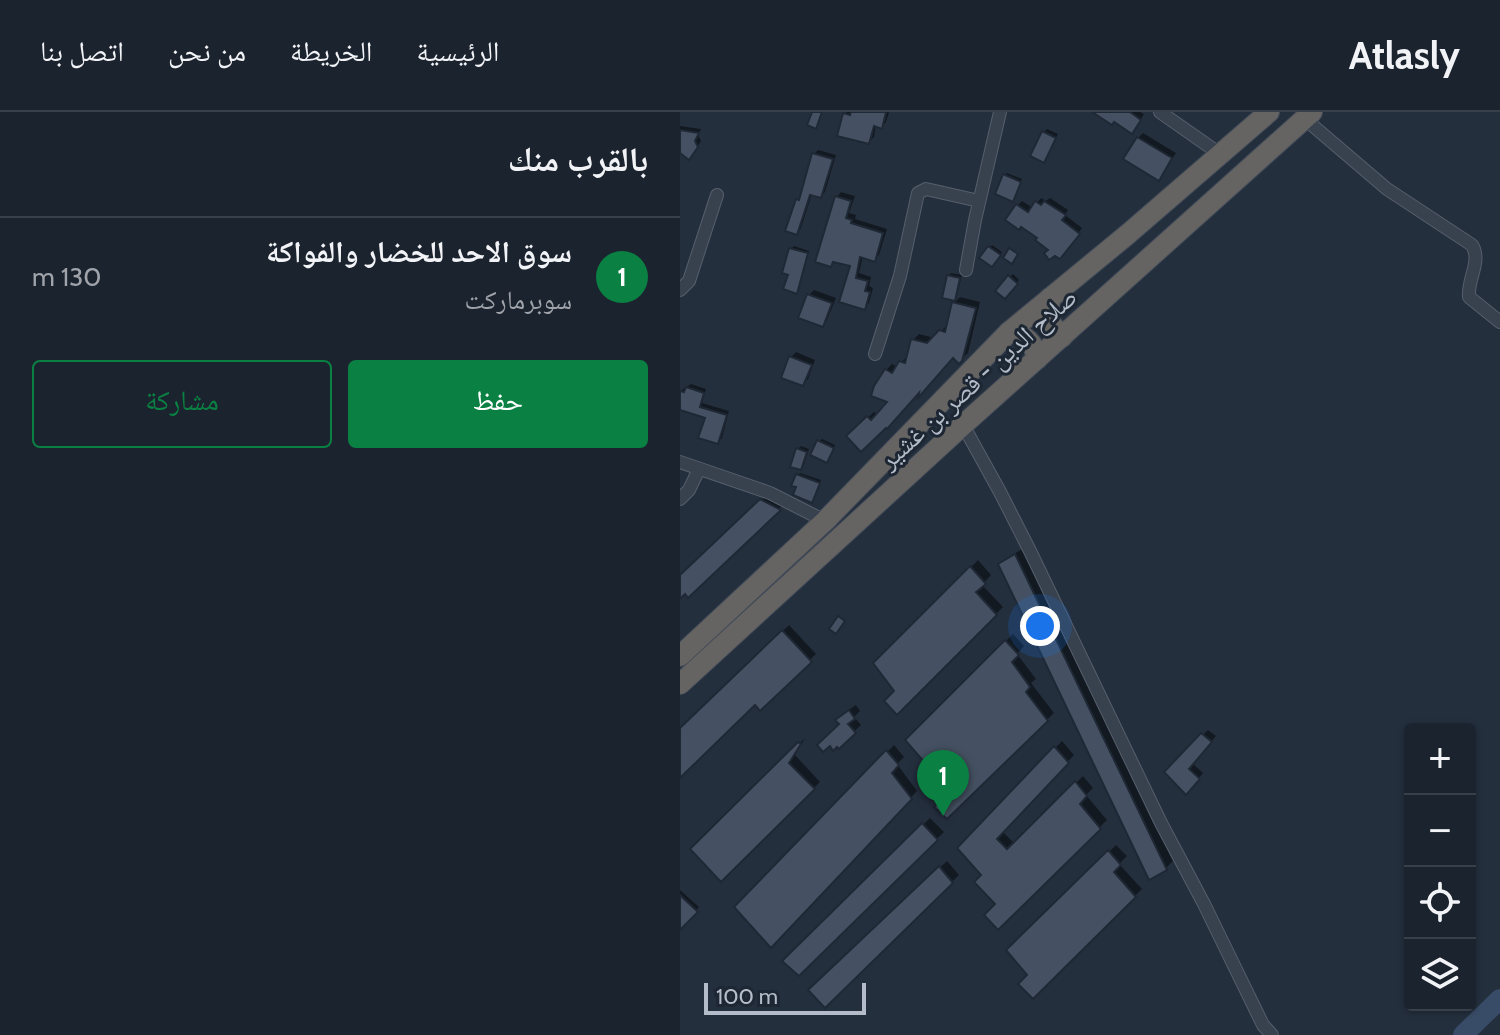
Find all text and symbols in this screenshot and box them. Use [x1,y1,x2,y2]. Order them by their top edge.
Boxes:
text: Atlasly [1349,32,1460,79]
text: اتصل بنا [40,34,124,68]
text: من نحن [168,34,246,68]
text: الخريطة [290,34,373,68]
text: الرئيسية [417,34,500,68]
text: بالقرب منك [508,138,648,180]
text: سوق الاحد للخضار والفواكة [266,233,572,270]
text: 130 m [32,261,101,293]
text: 1 [617,261,627,293]
street label: صلاح الدين - قصر بن غشير [872,281,1084,476]
text: سوبرماركت [465,284,572,316]
button: مشاركة [32,360,332,448]
button: حفظ [348,360,648,448]
your location [1020,606,1060,646]
map controls [1404,723,1476,1011]
button: + [1404,723,1476,795]
pin: 1 [917,750,969,816]
button: − [1404,795,1476,867]
button: locate [1404,867,1476,939]
button: layers [1404,939,1476,1011]
scale bar [704,979,866,1015]
text: 100 m [716,983,778,1010]

